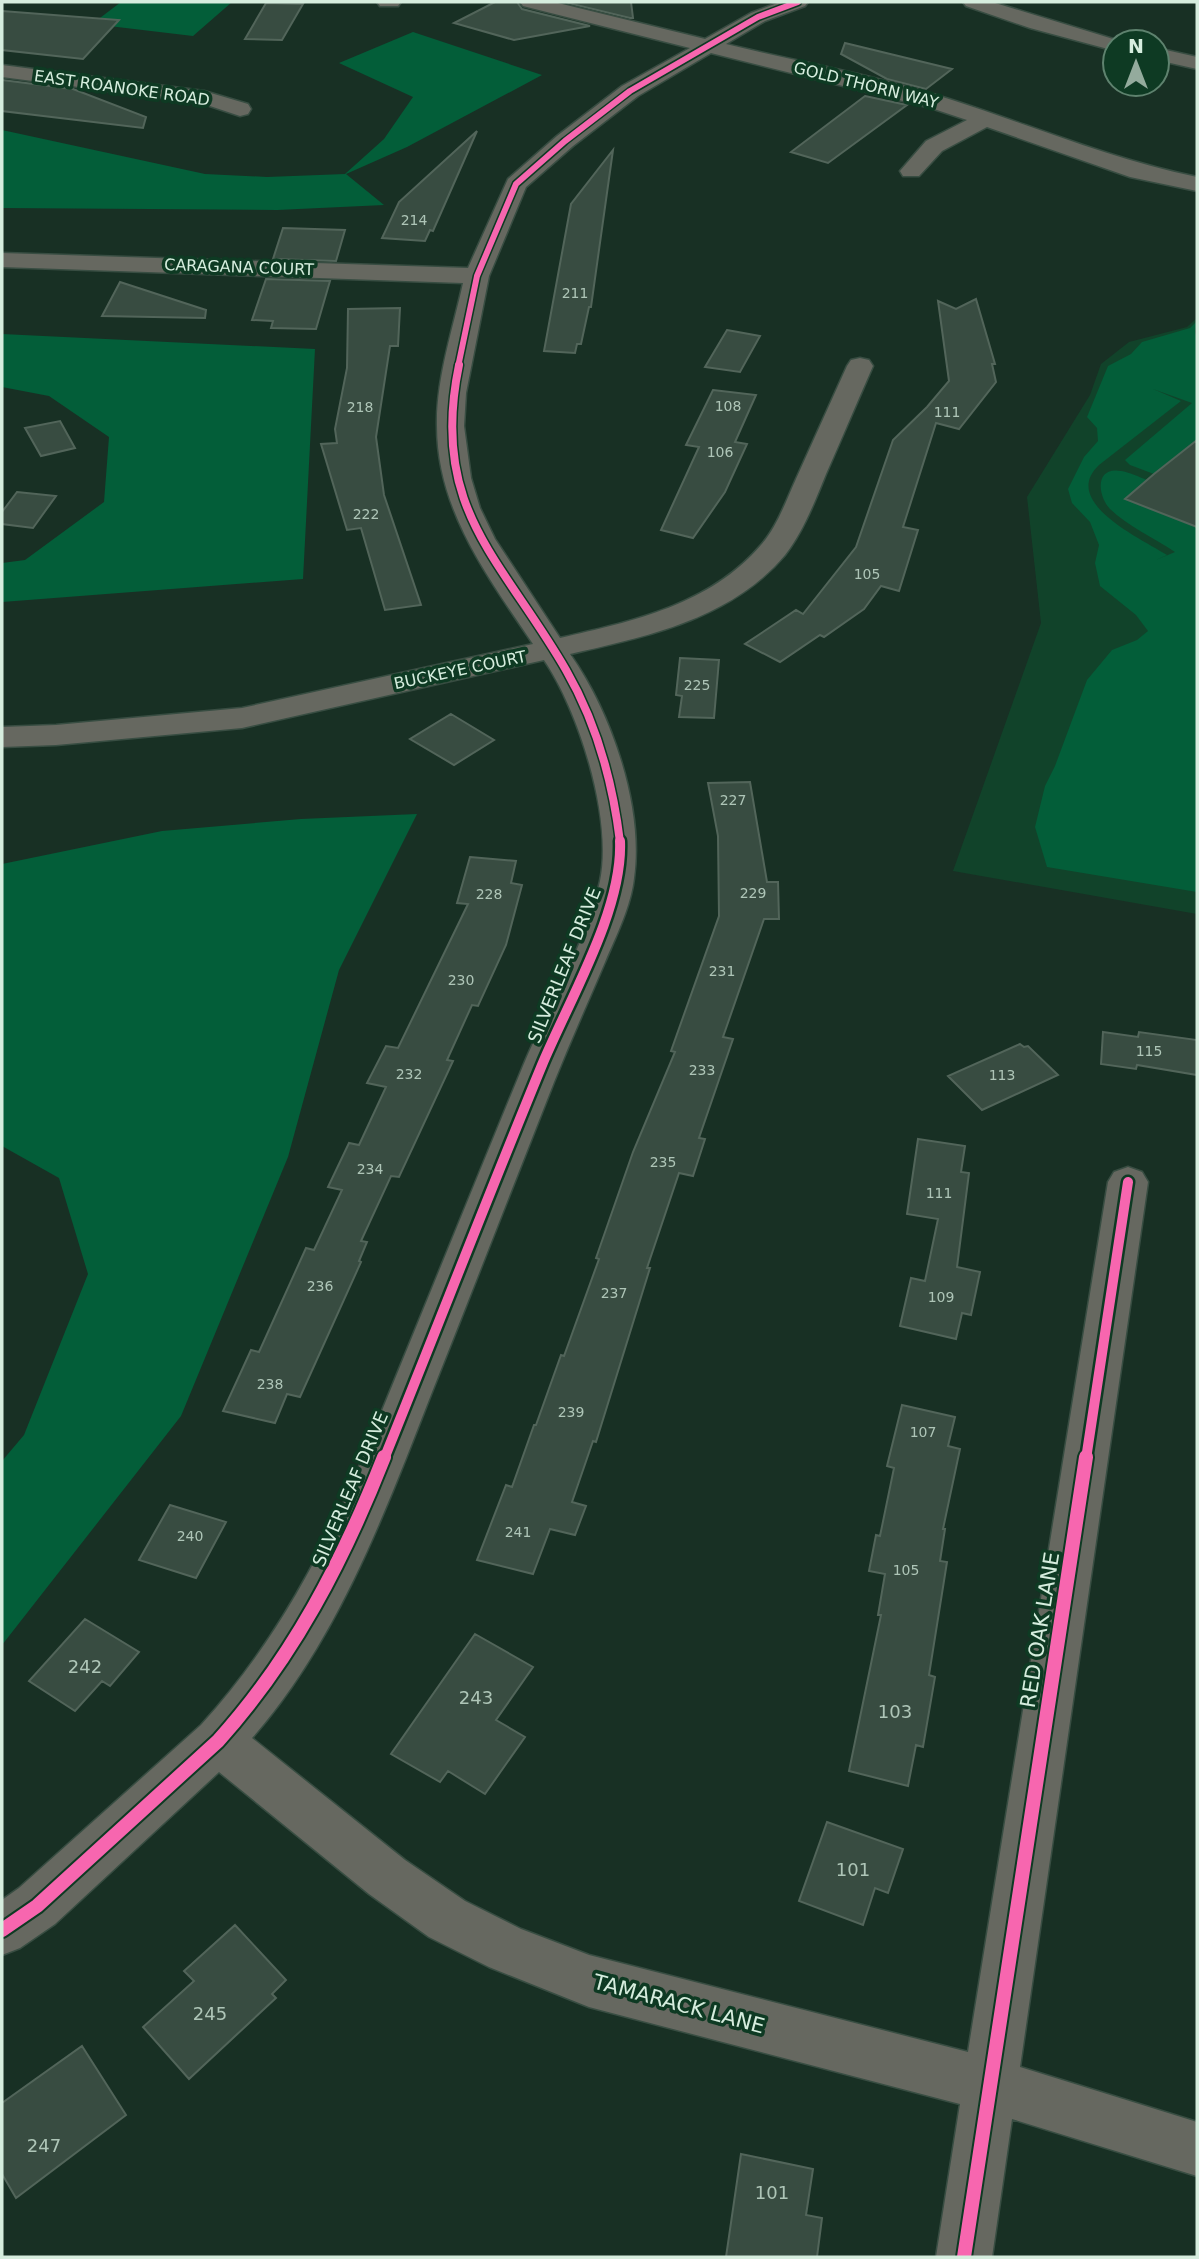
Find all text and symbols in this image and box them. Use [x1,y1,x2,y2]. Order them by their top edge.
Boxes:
north arrow [1101,28,1171,98]
text: N [1128,35,1144,57]
street label: GOLD THORN WAY [792,58,940,112]
street label: EAST ROANOKE ROAD [33,66,211,110]
house number: 214 [401,212,427,228]
street label: CARAGANA COURT [164,255,314,279]
house number: 211 [562,285,588,301]
house number: 108 [715,398,741,414]
house number: 218 [347,399,373,415]
house number: 111 [934,404,960,420]
house number: 106 [707,444,733,460]
house number: 222 [353,506,379,522]
house number: 105 [854,566,880,582]
street label: BUCKEYE COURT [392,647,528,693]
house number: 225 [684,677,710,693]
house number: 227 [720,792,746,808]
street label: SILVERLEAF DRIVE [523,884,605,1046]
house number: 229 [740,885,766,901]
house number: 228 [476,886,502,902]
house number: 231 [709,963,735,979]
house number: 230 [448,972,474,988]
house number: 115 [1136,1043,1162,1059]
house number: 233 [689,1062,715,1078]
house number: 232 [396,1066,422,1082]
house number: 113 [989,1067,1015,1083]
house number: 235 [650,1154,676,1170]
house number: 234 [357,1161,383,1177]
house number: 111 [926,1185,952,1201]
house number: 236 [307,1278,333,1294]
house number: 237 [601,1285,627,1301]
house number: 109 [928,1289,954,1305]
house number: 238 [257,1376,283,1392]
house number: 239 [558,1404,584,1420]
street label: SILVERLEAF DRIVE [308,1408,392,1570]
house number: 107 [910,1424,936,1440]
house number: 241 [505,1524,531,1540]
house number: 240 [177,1528,203,1544]
street label: RED OAK LANE [1016,1550,1064,1710]
house number: 105 [893,1562,919,1578]
house number: 242 [68,1656,102,1677]
house number: 243 [459,1687,493,1708]
house number: 103 [878,1701,912,1722]
house number: 101 [836,1859,870,1880]
street label: TAMARACK LANE [590,1969,767,2038]
house number: 245 [193,2003,227,2024]
house number: 247 [27,2135,61,2156]
house number: 101 [755,2182,789,2203]

